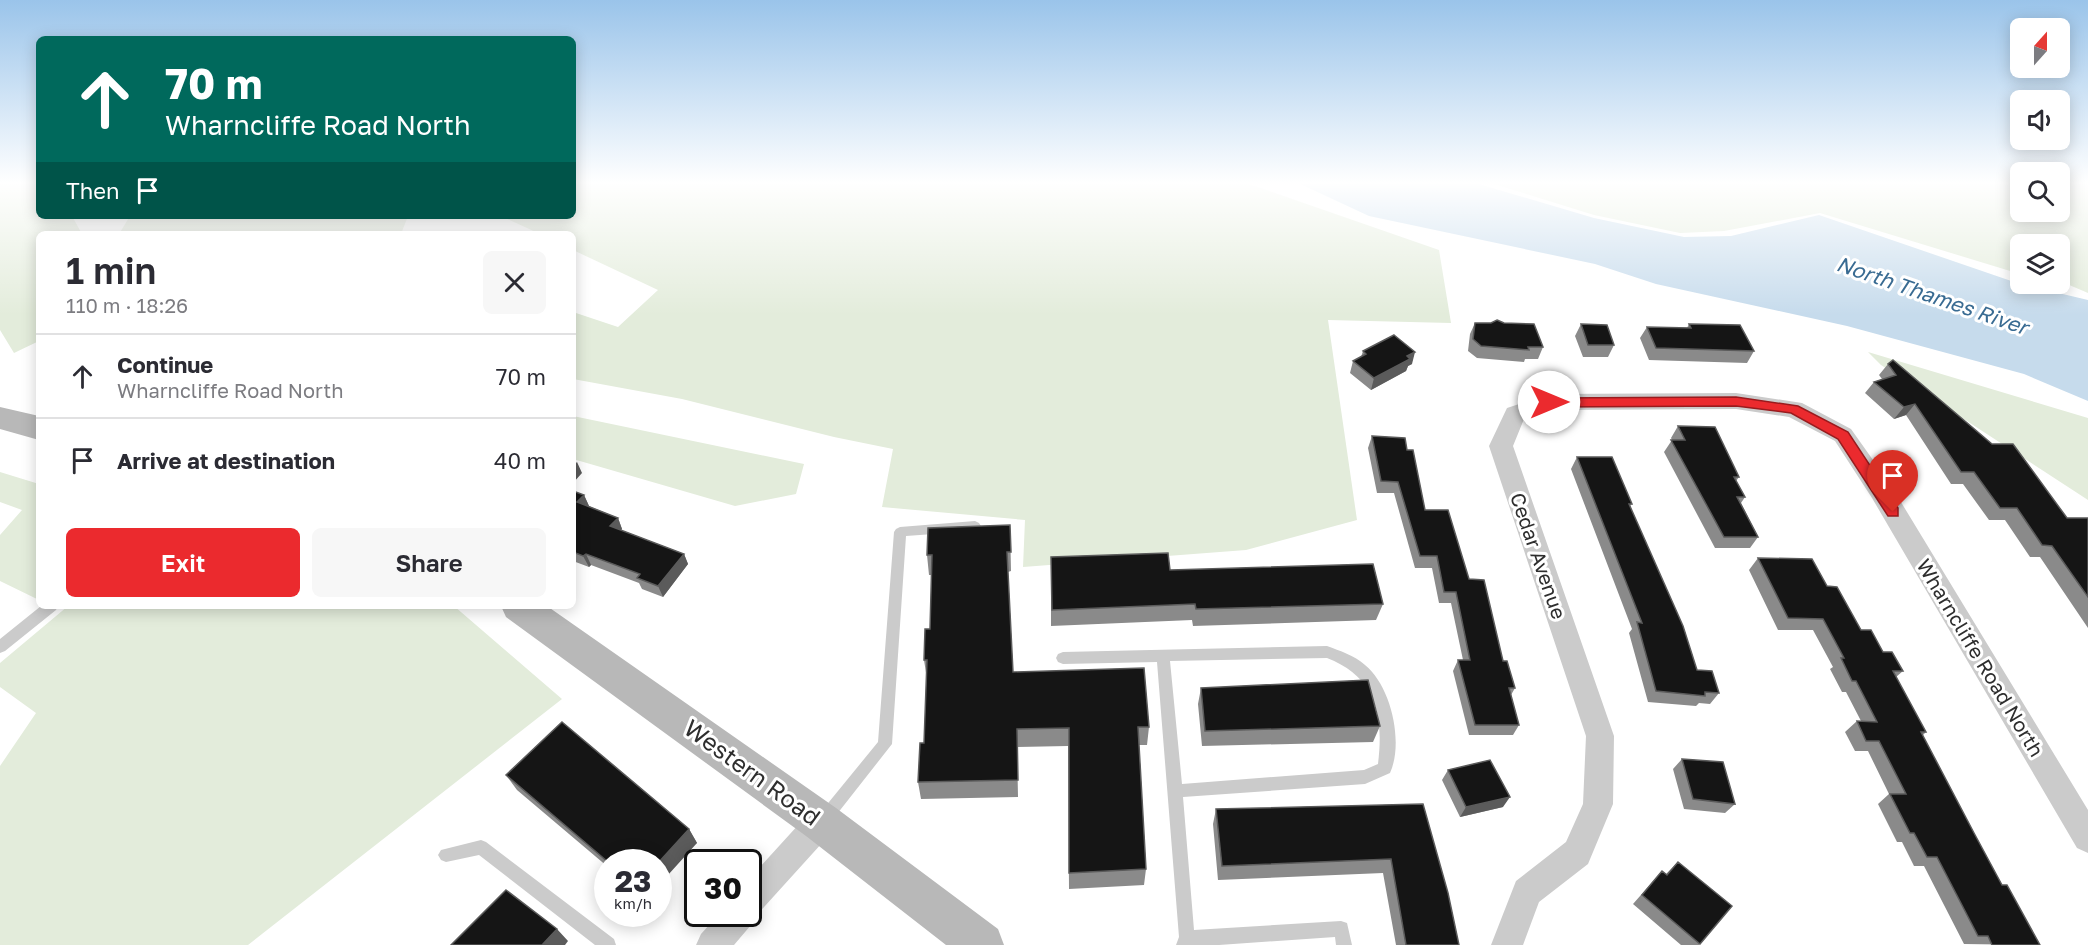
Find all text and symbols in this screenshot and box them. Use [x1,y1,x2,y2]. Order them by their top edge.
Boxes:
north arrow [2010,18,2070,78]
map controls [2010,18,2070,294]
text: 70 m [165,58,262,108]
icon: ahead [66,60,144,138]
button: sound [2010,90,2070,150]
text: Wharncliffe Road North [165,109,471,141]
button: search [2010,162,2070,222]
icon: arrive [131,174,164,207]
text: Then [66,177,119,204]
button: layers [2010,234,2070,294]
text: 1 min [66,249,156,292]
water label: North Thames River [1833,250,2034,341]
button: close [483,251,546,314]
text: 110 m · 18:26 [66,293,188,317]
text: Continue [117,351,213,378]
icon: ahead [66,360,99,393]
text: 70 m [496,363,546,390]
position arrow [1517,370,1581,434]
text: Wharncliffe Road North [117,378,343,402]
icon: arrive [66,444,99,477]
text: Arrive at destination [117,447,335,474]
text: 40 m [494,447,546,474]
pin [1867,450,1918,512]
icon: arrive [1876,459,1909,492]
street label: Cedar Avenue [1506,489,1572,622]
button: Exit [66,528,300,597]
button: Share [312,528,546,597]
street label: Wharncliffe Road North [1912,554,2049,761]
street label: Western Road [679,713,827,831]
speed limit sign: 30 [684,849,762,927]
text: 23 [615,863,651,899]
text: km/h [614,894,652,912]

